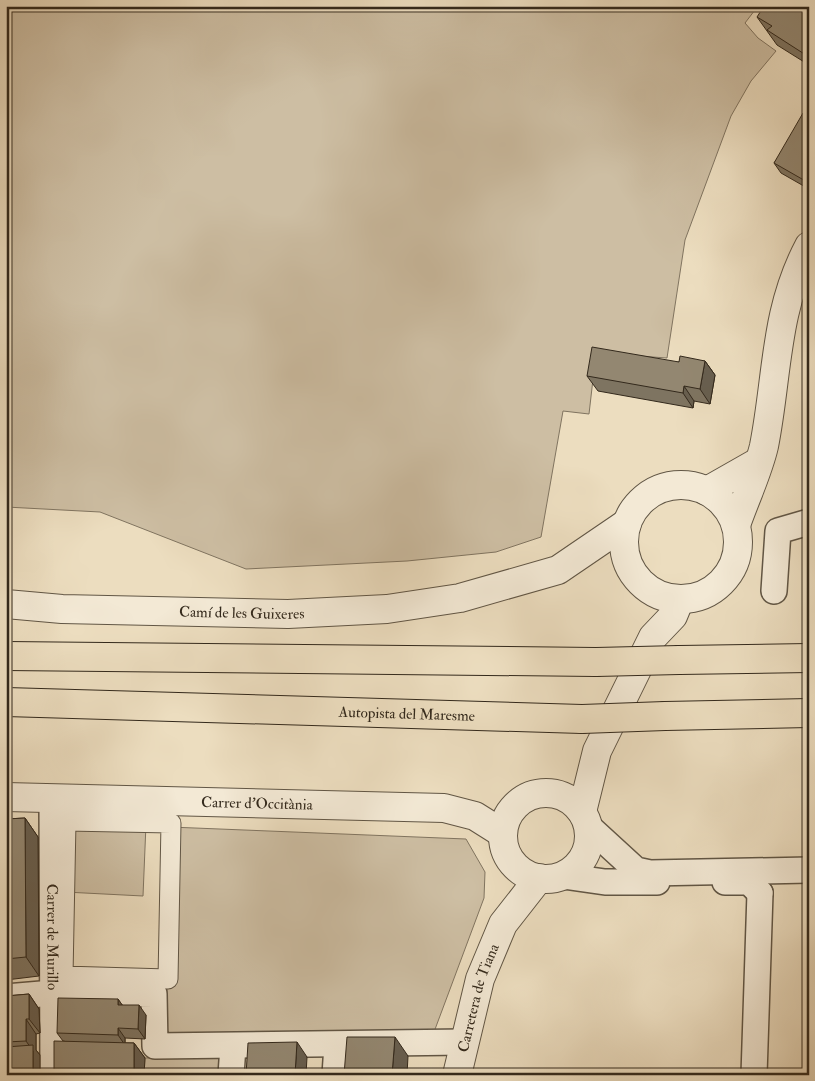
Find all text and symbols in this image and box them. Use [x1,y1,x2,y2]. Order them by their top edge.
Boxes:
street label: Camí de les Guixeres [179,603,305,624]
street label: Autopista del Maresme [337,703,475,726]
street label: Carrer d'Occitània [201,793,314,815]
street label: Carrer de Murillo [42,884,62,990]
street label: Carretera de Tiana [454,940,504,1054]

